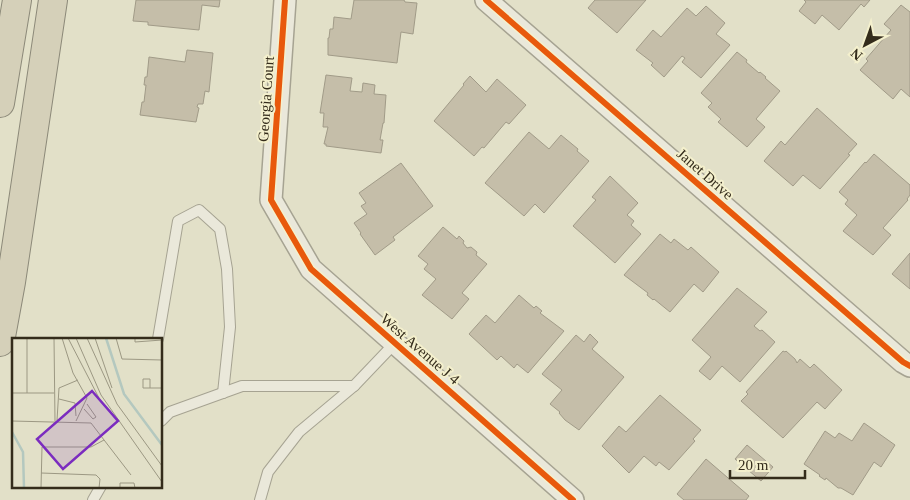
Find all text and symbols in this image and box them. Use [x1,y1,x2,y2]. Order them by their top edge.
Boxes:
north arrow [840,20,890,70]
text: N [848,45,866,63]
street label: Georgia Court [255,55,277,142]
street label: Janet Drive [674,145,736,203]
street label: West Avenue J 4 [377,311,463,388]
inset map [12,338,162,488]
scale bar [730,448,805,480]
text: 20 m [738,457,769,473]

